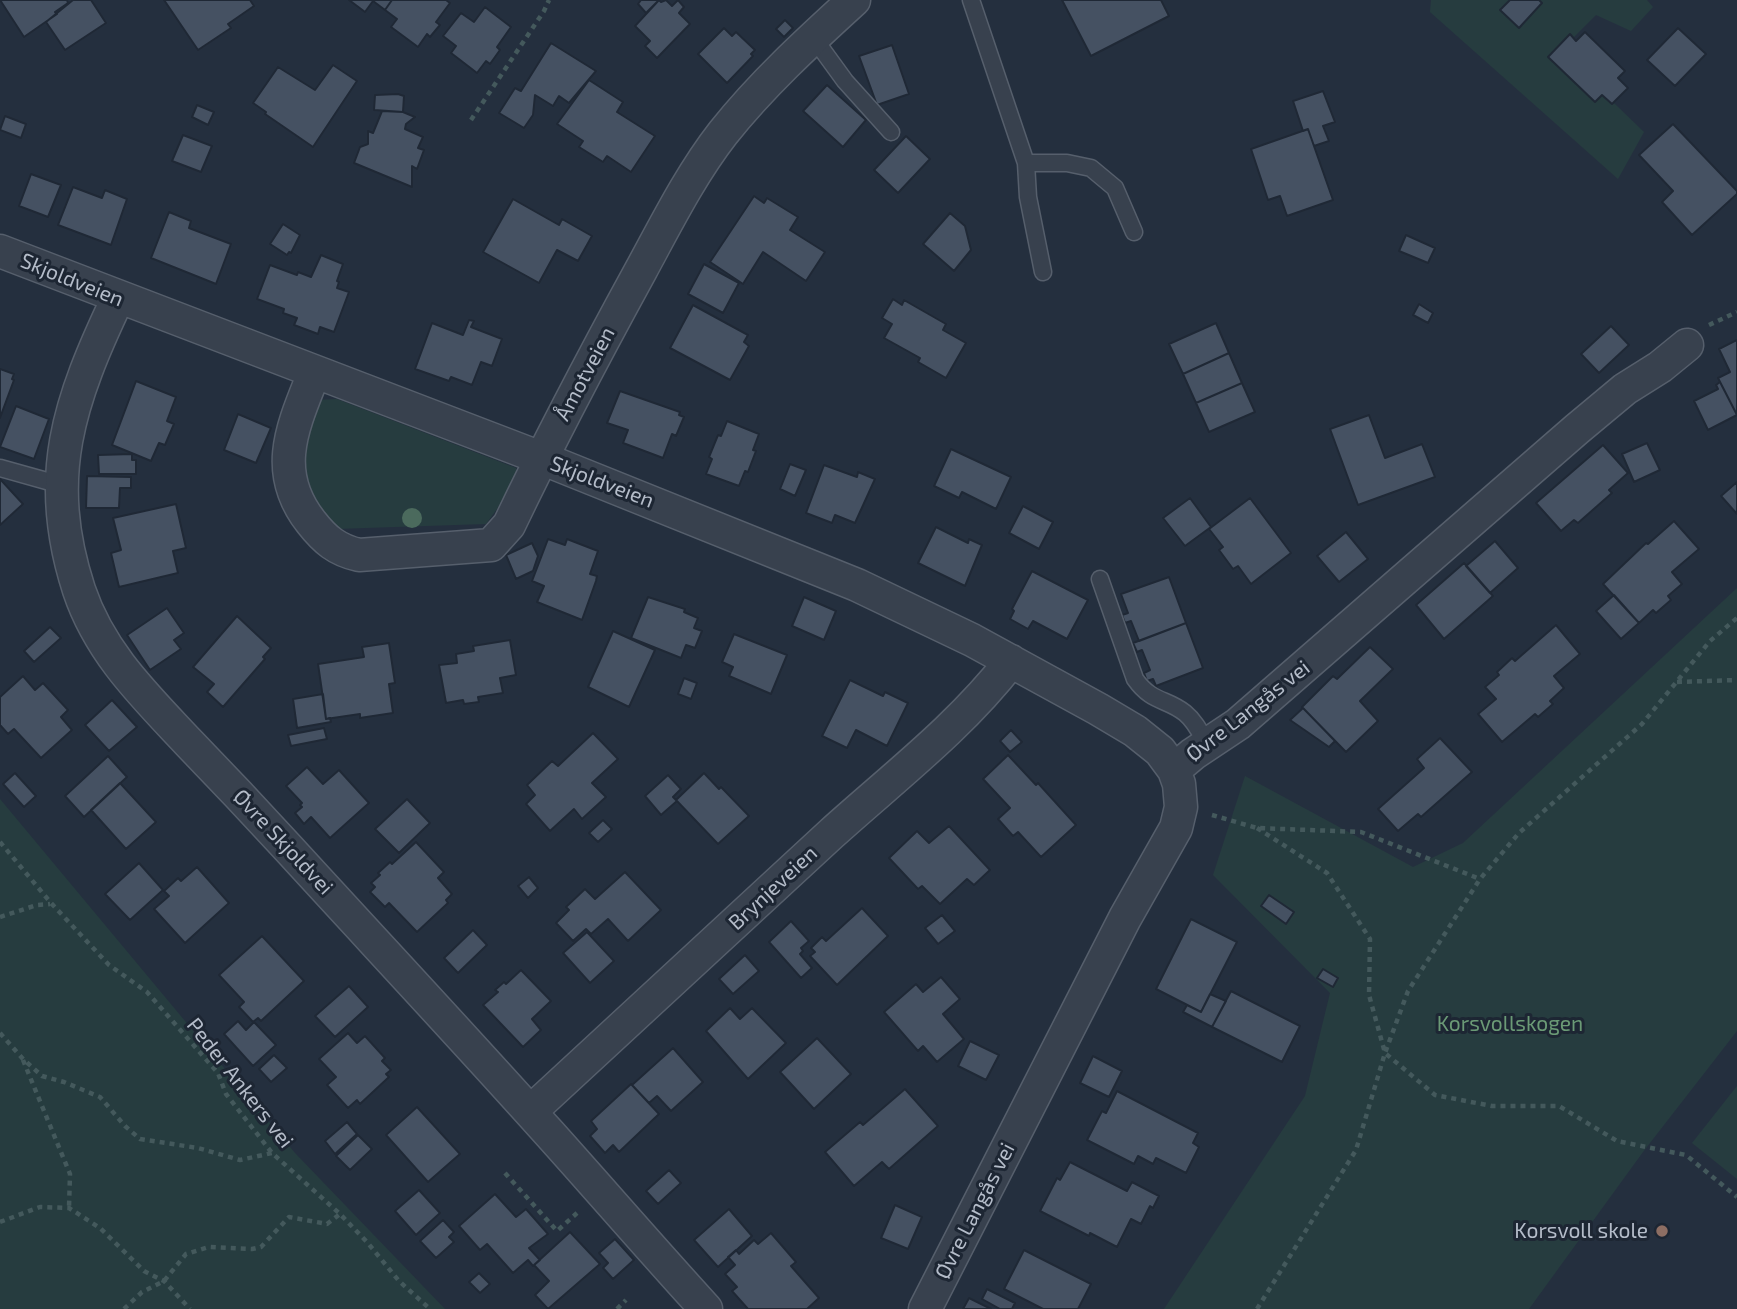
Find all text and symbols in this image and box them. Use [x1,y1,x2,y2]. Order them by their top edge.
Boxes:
street label: Skjoldveien [17,248,127,312]
street label: Åmotveien [550,323,620,425]
street label: Skjoldveien [547,451,657,513]
street label: Øvre Langås vei [1181,655,1315,767]
street label: Øvre Skjoldvei [228,784,338,900]
street label: Brynjeveien [723,841,823,935]
park label: Korsvollskogen [1437,1011,1583,1037]
street label: Peder Ankers vei [181,1013,299,1153]
street label: Øvre Langås vei [930,1139,1020,1283]
place label: Korsvoll skole [1514,1218,1648,1244]
marker: Korsvoll skole [1654,1223,1670,1239]

